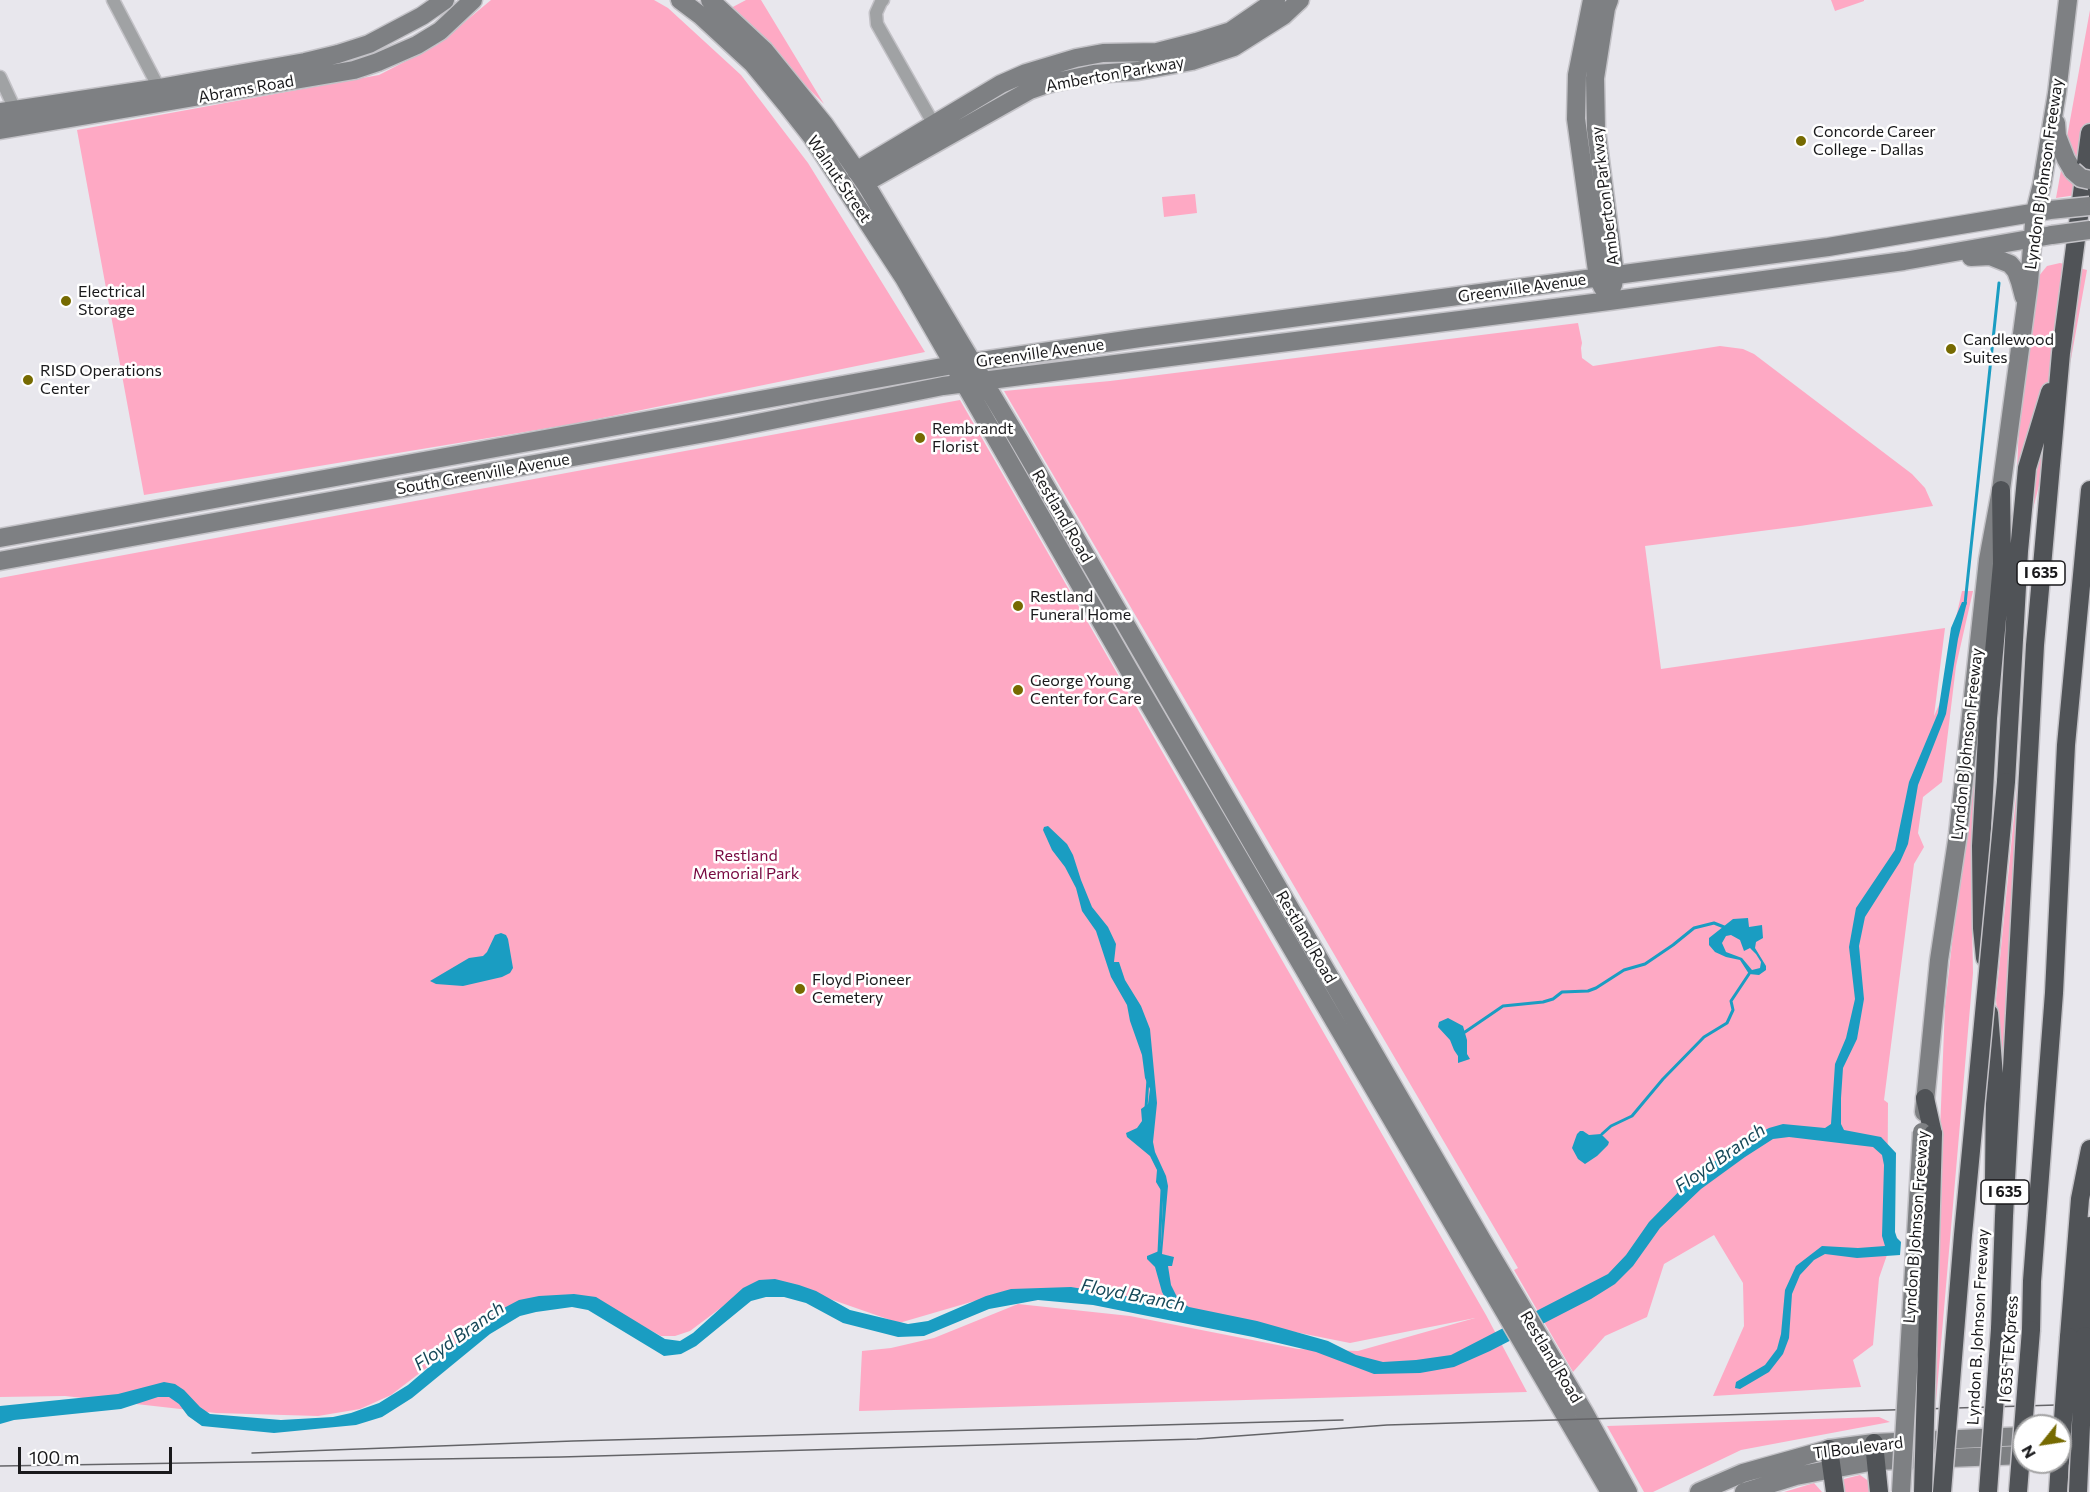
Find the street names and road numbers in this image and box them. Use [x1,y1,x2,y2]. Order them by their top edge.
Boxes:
street label: Amberton Parkway [1044,52,1186,96]
street label: Abrams Road [197,71,295,107]
street label: Lyndon B Johnson Freeway [2021,77,2067,271]
street label: Amberton Parkway [1587,125,1623,267]
street label: Walnut Street [803,132,875,226]
street label: Greenville Avenue [1457,270,1587,306]
street label: Greenville Avenue [975,335,1105,371]
street label: South Greenville Avenue [395,449,571,499]
street label: Restland Road [1028,466,1096,566]
road number: I 635 [2017,561,2065,585]
street label: Lyndon B Johnson Freeway [1947,647,1987,841]
street label: Restland Road [1272,887,1340,987]
street label: Lyndon B Johnson Freeway [1900,1130,1932,1324]
road number: I 635 [1981,1180,2029,1204]
street label: Lyndon B. Johnson Freeway [1963,1228,1993,1426]
street label: I 635 TEXpress [1996,1295,2022,1403]
street label: Restland Road [1516,1308,1586,1406]
street label: TI Boulevard [1812,1433,1904,1463]

